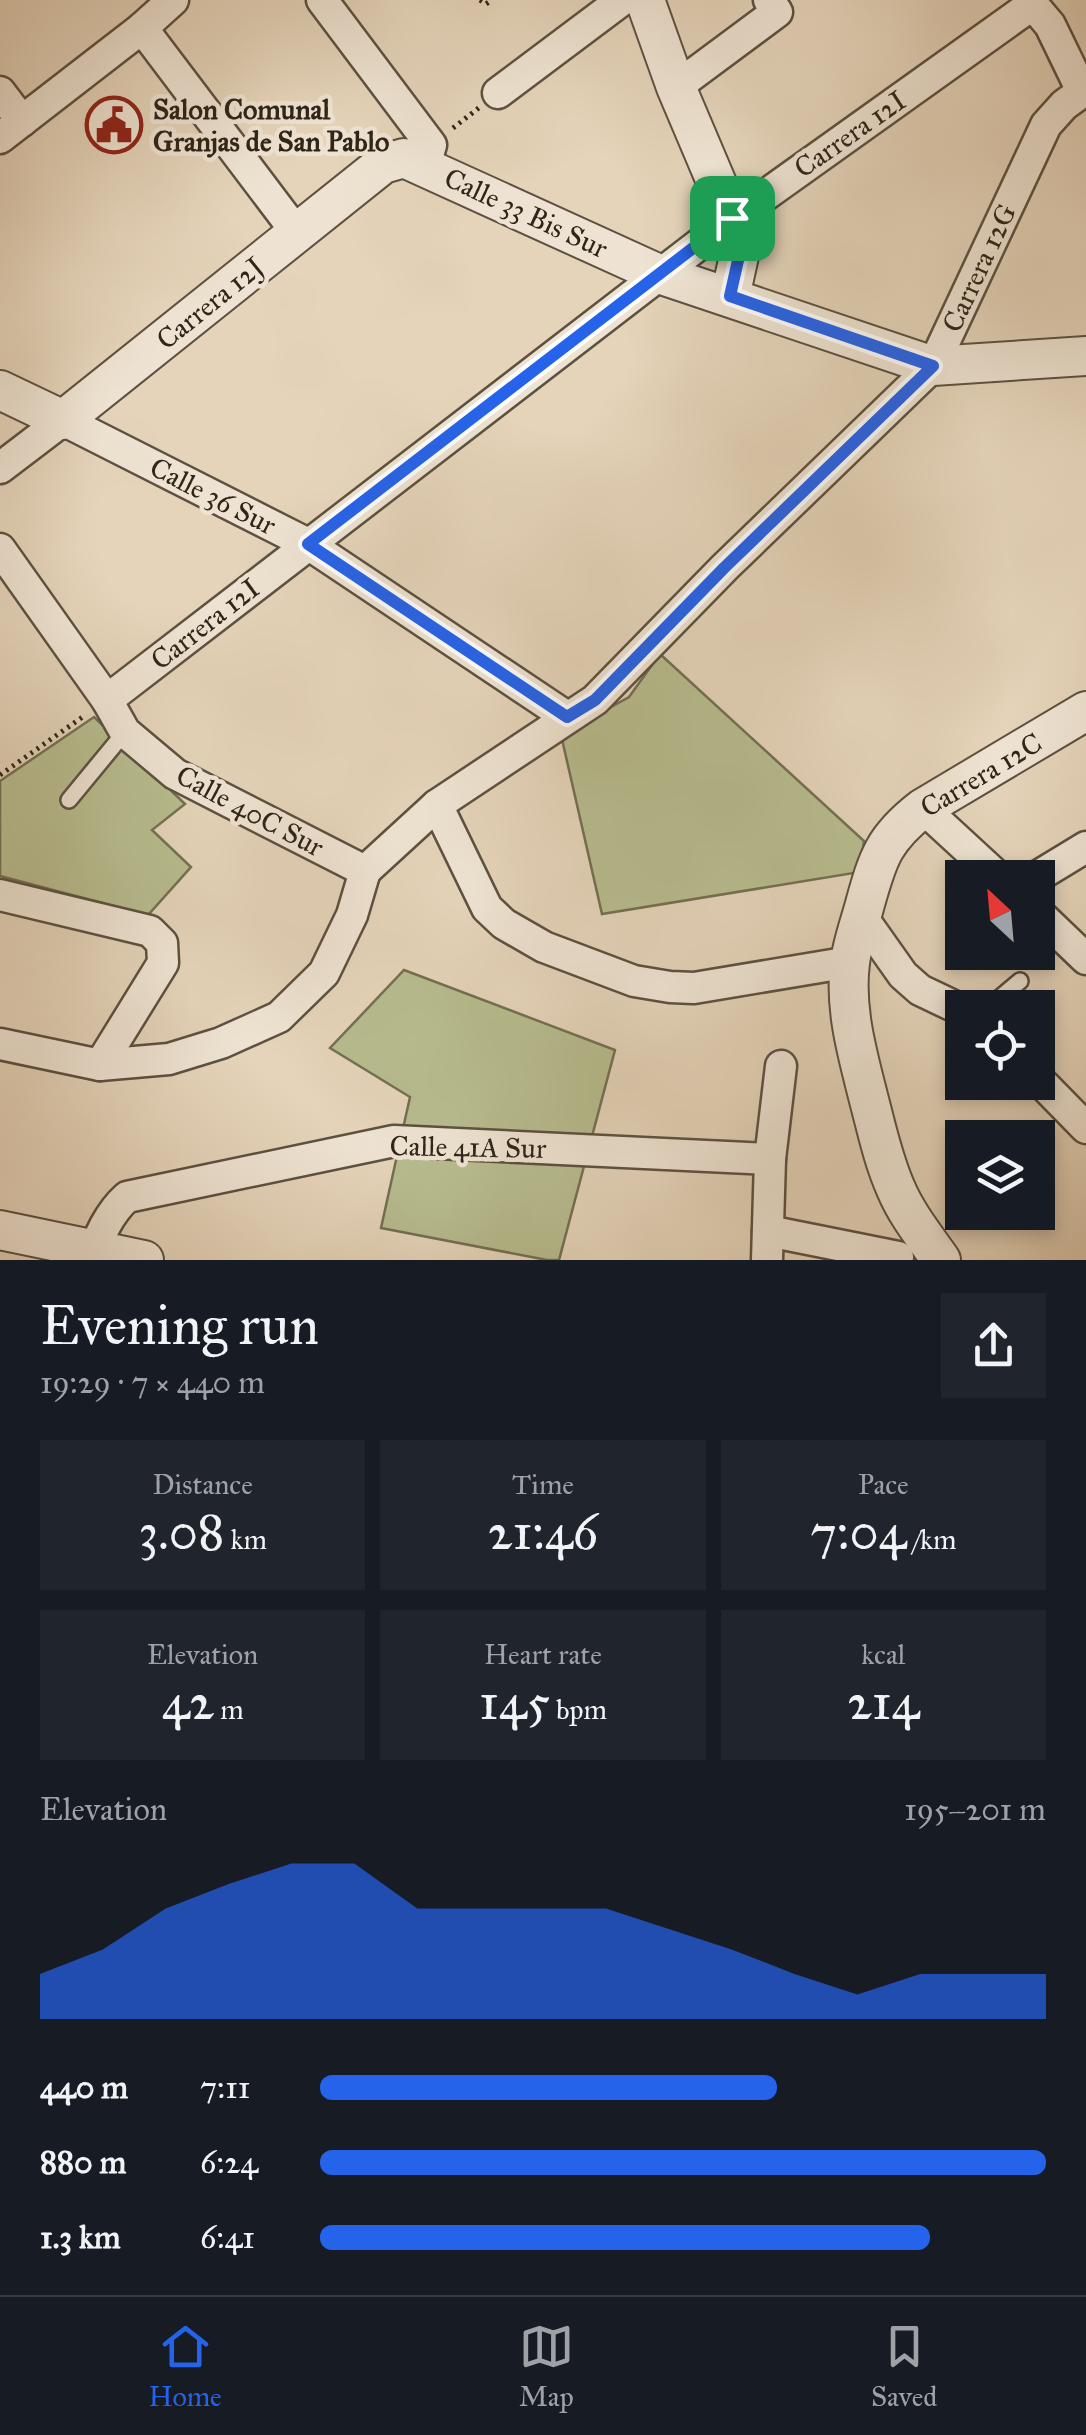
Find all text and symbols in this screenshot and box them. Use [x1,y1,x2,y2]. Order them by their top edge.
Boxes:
street label: Carrera 12I [787,83,913,185]
place label: Salon Comunal Granjas de San Pablo [153,92,389,159]
public building icon: Salon Comunal Granjas de San Pablo [84,95,144,155]
street label: Calle 33 Bis Sur [439,160,614,266]
pin [690,176,775,261]
icon: arrive [705,191,760,246]
street label: Carrera 12G [934,198,1024,338]
street label: Carrera 12J [149,249,271,357]
street label: Calle 36 Sur [144,449,282,543]
street label: Carrera 12I [144,571,266,677]
street label: Carrera 12C [914,725,1048,825]
street label: Calle 40C Sur [170,757,330,865]
north arrow [945,860,1055,970]
map controls [945,860,1055,1230]
button: locate [945,990,1055,1100]
button: layers [945,1120,1055,1230]
street label: Calle 41A Sur [389,1128,547,1166]
text: Evening run [40,1292,319,1359]
button: share [941,1293,1046,1398]
text: 19:29 · 7 × 440 m [40,1363,265,1402]
text: Distance [152,1467,253,1502]
text: Time [512,1467,574,1502]
text: Pace [858,1467,909,1502]
text: 3.08 [138,1502,224,1563]
text: 21:46 [488,1502,598,1563]
text: 7:04 [810,1502,906,1563]
text: km [224,1522,267,1557]
text: /km [906,1522,957,1557]
text: Elevation [147,1637,258,1672]
text: Heart rate [484,1637,602,1672]
text: kcal [861,1637,905,1672]
text: 42 [162,1672,214,1733]
text: 145 [479,1672,550,1733]
text: 214 [847,1672,919,1733]
text: m [214,1692,244,1727]
text: bpm [550,1692,607,1727]
text: Elevation [40,1790,167,1829]
text: 195–201 m [904,1790,1046,1829]
text: 440 m [40,2068,128,2107]
text: 7:11 [200,2068,250,2107]
text: 880 m [40,2143,126,2182]
text: 6:24 [200,2143,258,2182]
text: 1.3 km [40,2218,121,2257]
text: 6:41 [200,2218,255,2257]
tab: Home [149,2319,222,2414]
tab: Map [519,2319,574,2414]
tab: Saved [871,2319,937,2414]

